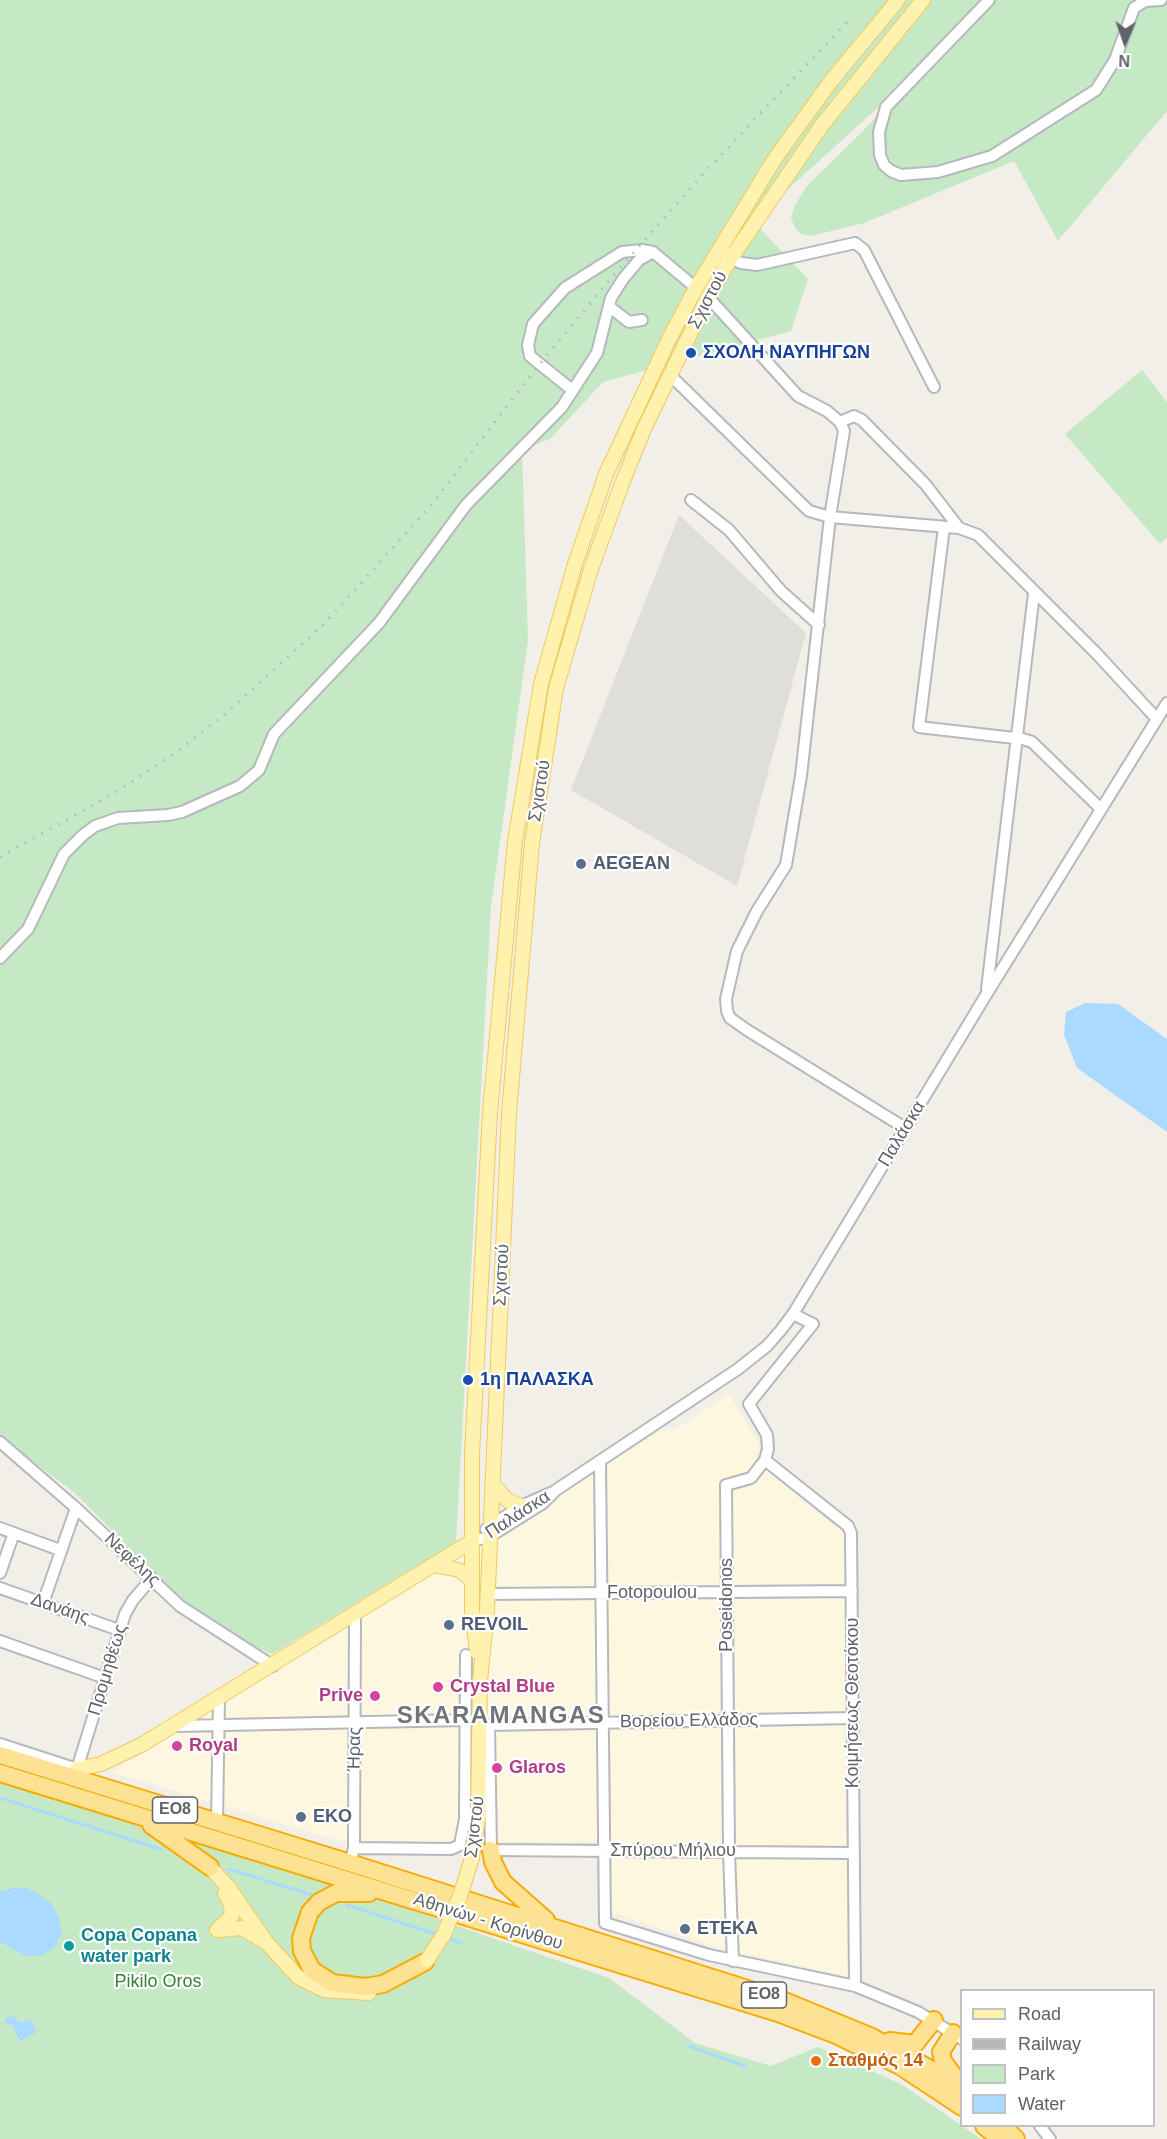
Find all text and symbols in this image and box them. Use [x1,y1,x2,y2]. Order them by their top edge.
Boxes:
north arrow [1095,12,1155,72]
text: N [1118,52,1130,69]
street label: Σχιστού [684,267,732,333]
place label: ΣΧΟΛΗ ΝΑΥΠΗΓΩΝ [703,342,870,364]
marker: ΣΧΟΛΗ ΝΑΥΠΗΓΩΝ [684,346,698,360]
street label: Σχιστού [524,758,556,824]
place label: AEGEAN [593,853,670,875]
marker: AEGEAN [574,857,588,871]
street label: Παλάσκα [874,1097,930,1171]
street label: Σχιστού [490,1243,514,1307]
place label: 1η ΠΑΛΑΣΚΑ [480,1369,594,1391]
marker: 1η ΠΑΛΑΣΚΑ [461,1373,475,1387]
street label: Παλάσκα [482,1486,554,1544]
street label: Νεφέλης [100,1529,164,1591]
street label: Poseidonos [716,1558,738,1652]
street label: Fotopoulou [607,1582,697,1604]
street label: Δανάης [28,1589,92,1629]
place label: REVOIL [461,1614,528,1636]
marker: REVOIL [442,1618,456,1632]
street label: Κοιμήσεως Θεοτόκου [842,1618,864,1788]
street label: Προμηθέως [84,1622,132,1718]
place label: Crystal Blue [450,1676,555,1698]
marker: Crystal Blue [431,1680,445,1694]
place label: Prive [319,1685,363,1707]
marker: Prive [368,1689,382,1703]
district label: SKARAMANGAS [397,1702,605,1730]
street label: Βορείου Ελλάδος [620,1709,758,1733]
street label: Ήρας [344,1727,366,1771]
place label: Royal [189,1735,238,1757]
marker: Royal [170,1739,184,1753]
place label: Glaros [509,1757,566,1779]
marker: Glaros [490,1761,504,1775]
street label: Σχιστού [460,1795,490,1859]
road number: ΕΟ8 [152,1797,198,1823]
place label: EKO [313,1806,352,1828]
marker: EKO [294,1810,308,1824]
street label: Σπύρου Μήλιου [610,1840,736,1862]
street label: Αθηνών - Κορίνθου [411,1889,565,1955]
place label: ETEKA [697,1918,758,1940]
marker: ETEKA [678,1922,692,1936]
place label: Copa Copana water park [81,1925,197,1968]
marker: Copa Copana water park [62,1939,76,1953]
park label: Pikilo Oros [114,1971,202,1993]
road number: ΕΟ8 [742,1982,786,2008]
legend [960,1989,1155,2127]
text: Road [1018,2004,1061,2024]
text: Railway [1018,2034,1081,2054]
place label: Σταθμός 14 [828,2050,923,2072]
marker: Σταθμός 14 [809,2054,823,2068]
text: Park [1018,2064,1055,2084]
text: Water [1018,2094,1065,2114]

